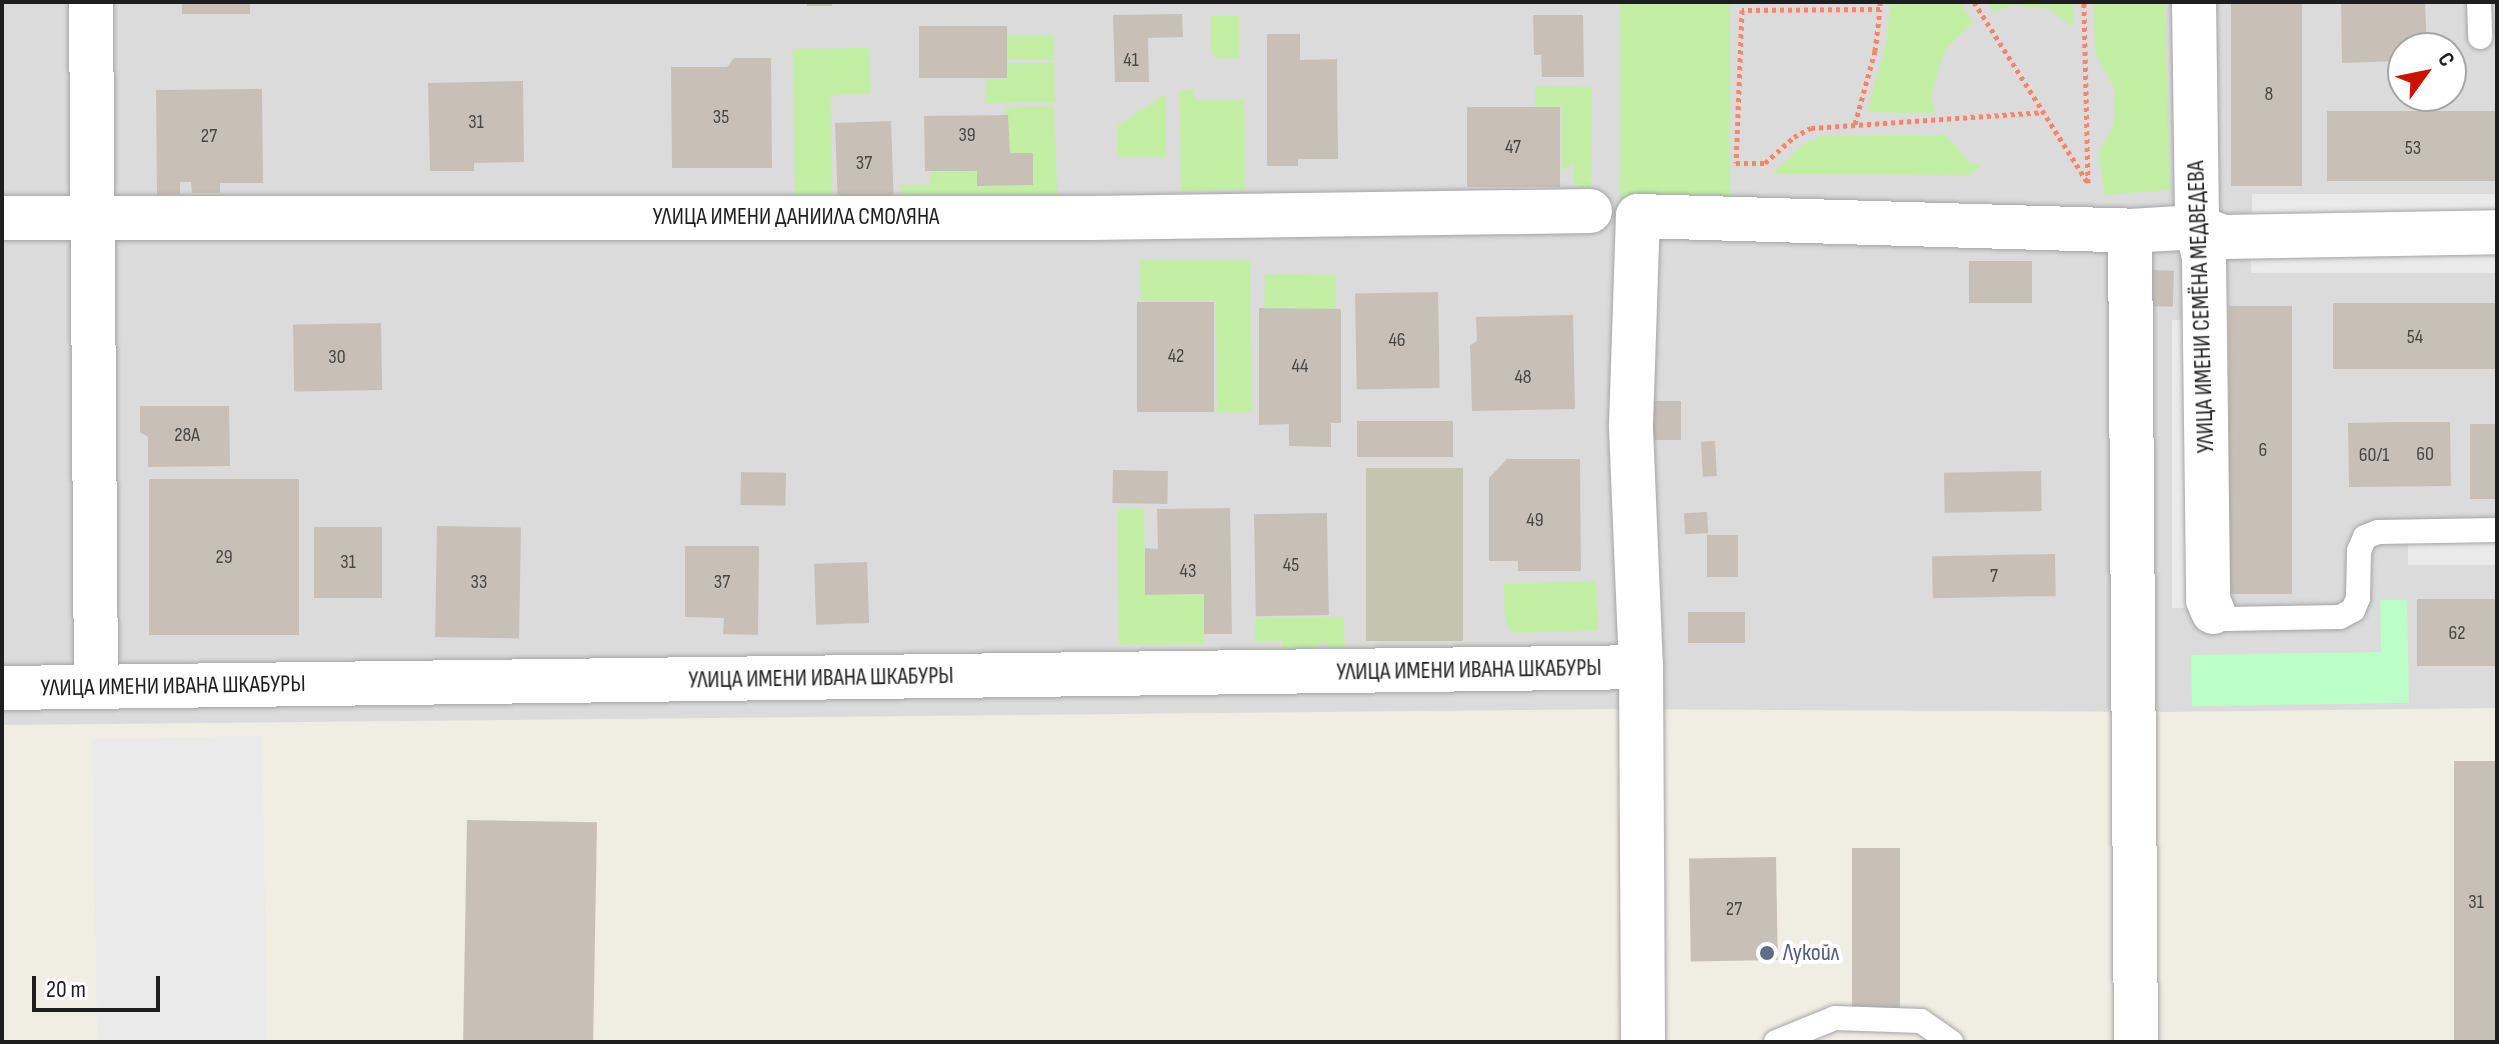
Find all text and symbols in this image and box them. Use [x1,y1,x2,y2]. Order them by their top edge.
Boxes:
north arrow [2387,32,2467,112]
house number: 41 [1123,48,1139,72]
text: С [2431,48,2460,72]
house number: 8 [2265,82,2273,106]
house number: 35 [713,105,729,129]
house number: 31 [468,110,484,134]
house number: 39 [958,123,976,147]
house number: 27 [201,124,217,148]
house number: 47 [1505,135,1521,159]
house number: 53 [2405,136,2421,160]
house number: 37 [856,151,872,175]
street label: УЛИЦА ИМЕНИ СЕМЁНА МЕДВЕДЕВА [2182,160,2220,454]
street label: УЛИЦА ИМЕНИ ДАНИИЛА СМОЛЯНА [653,203,939,231]
house number: 54 [2407,325,2423,349]
house number: 46 [1388,328,1406,352]
house number: 42 [1168,344,1184,368]
house number: 30 [328,345,346,369]
house number: 44 [1292,354,1308,378]
house number: 48 [1514,365,1532,389]
house number: 28А [174,423,200,447]
house number: 6 [2259,438,2267,462]
house number: 60 [2416,442,2434,466]
house number: 60/1 [2359,443,2389,467]
house number: 49 [1526,508,1544,532]
house number: 29 [215,545,233,569]
house number: 31 [340,550,356,574]
house number: 45 [1283,553,1299,577]
house number: 43 [1180,559,1196,583]
house number: 7 [1990,564,1998,588]
house number: 33 [471,570,487,594]
house number: 37 [714,570,730,594]
house number: 62 [2448,621,2466,645]
street label: УЛИЦА ИМЕНИ ИВАНА ШКАБУРЫ [1336,653,1602,687]
street label: УЛИЦА ИМЕНИ ИВАНА ШКАБУРЫ [688,661,954,695]
street label: УЛИЦА ИМЕНИ ИВАНА ШКАБУРЫ [40,669,306,703]
house number: 31 [2468,890,2484,914]
house number: 27 [1726,897,1742,921]
place label: Лукойл [1783,939,1839,967]
marker: Лукойл [1758,944,1776,962]
scale bar [36,960,164,1010]
text: 20 m [46,975,86,1004]

